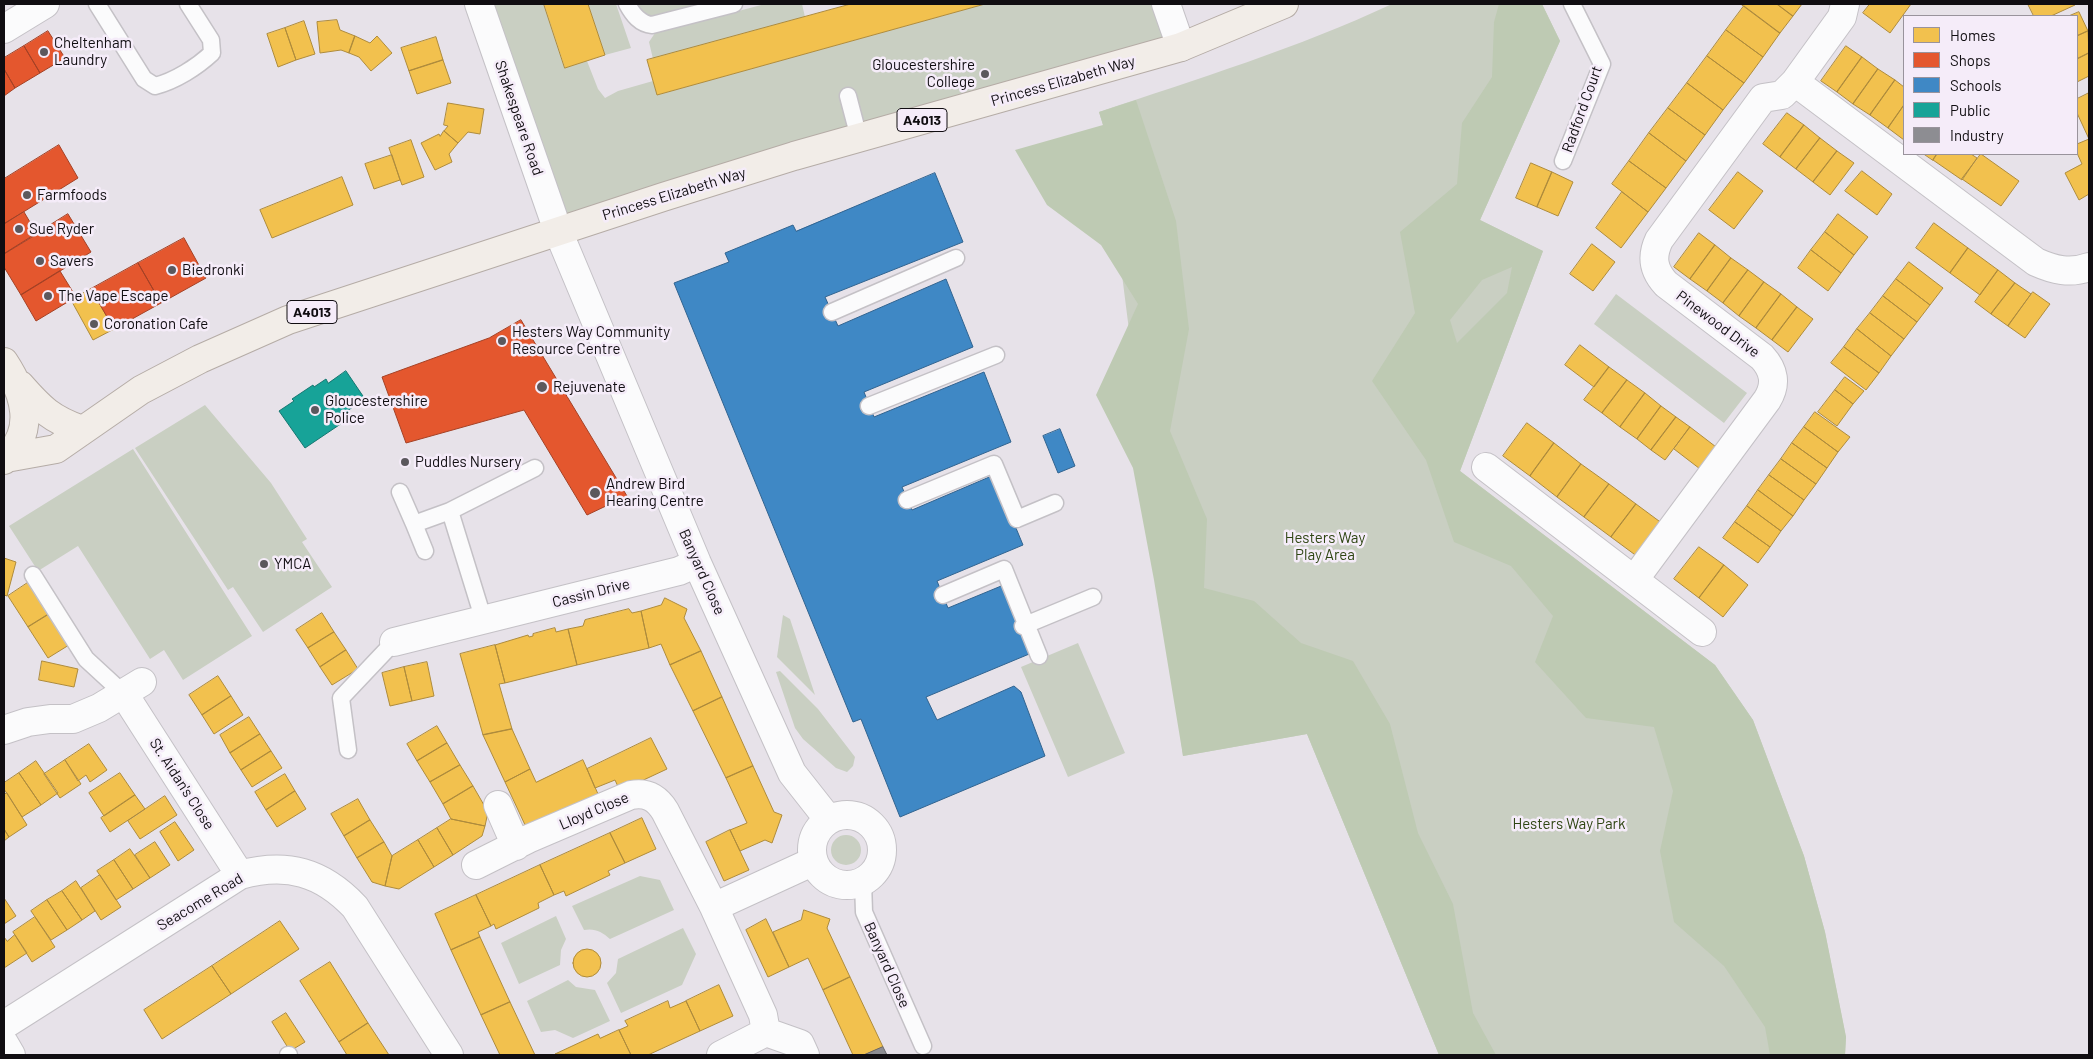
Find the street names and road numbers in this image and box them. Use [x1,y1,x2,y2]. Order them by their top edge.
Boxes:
street label: Princess Elizabeth Way [989,52,1137,110]
street label: Shakespeare Road [491,58,547,178]
street label: Radford Court [1558,63,1606,155]
road number: A4013 [897,108,947,132]
street label: Princess Elizabeth Way [600,164,748,224]
street label: Pinewood Drive [1673,287,1763,361]
road number: A4013 [287,300,337,324]
street label: Banyard Close [675,526,729,618]
street label: Cassin Drive [550,575,632,611]
street label: St. Aidan's Close [146,735,218,833]
street label: Lloyd Close [557,788,631,834]
street label: Seacome Road [154,869,246,935]
street label: Banyard Close [860,919,914,1011]

